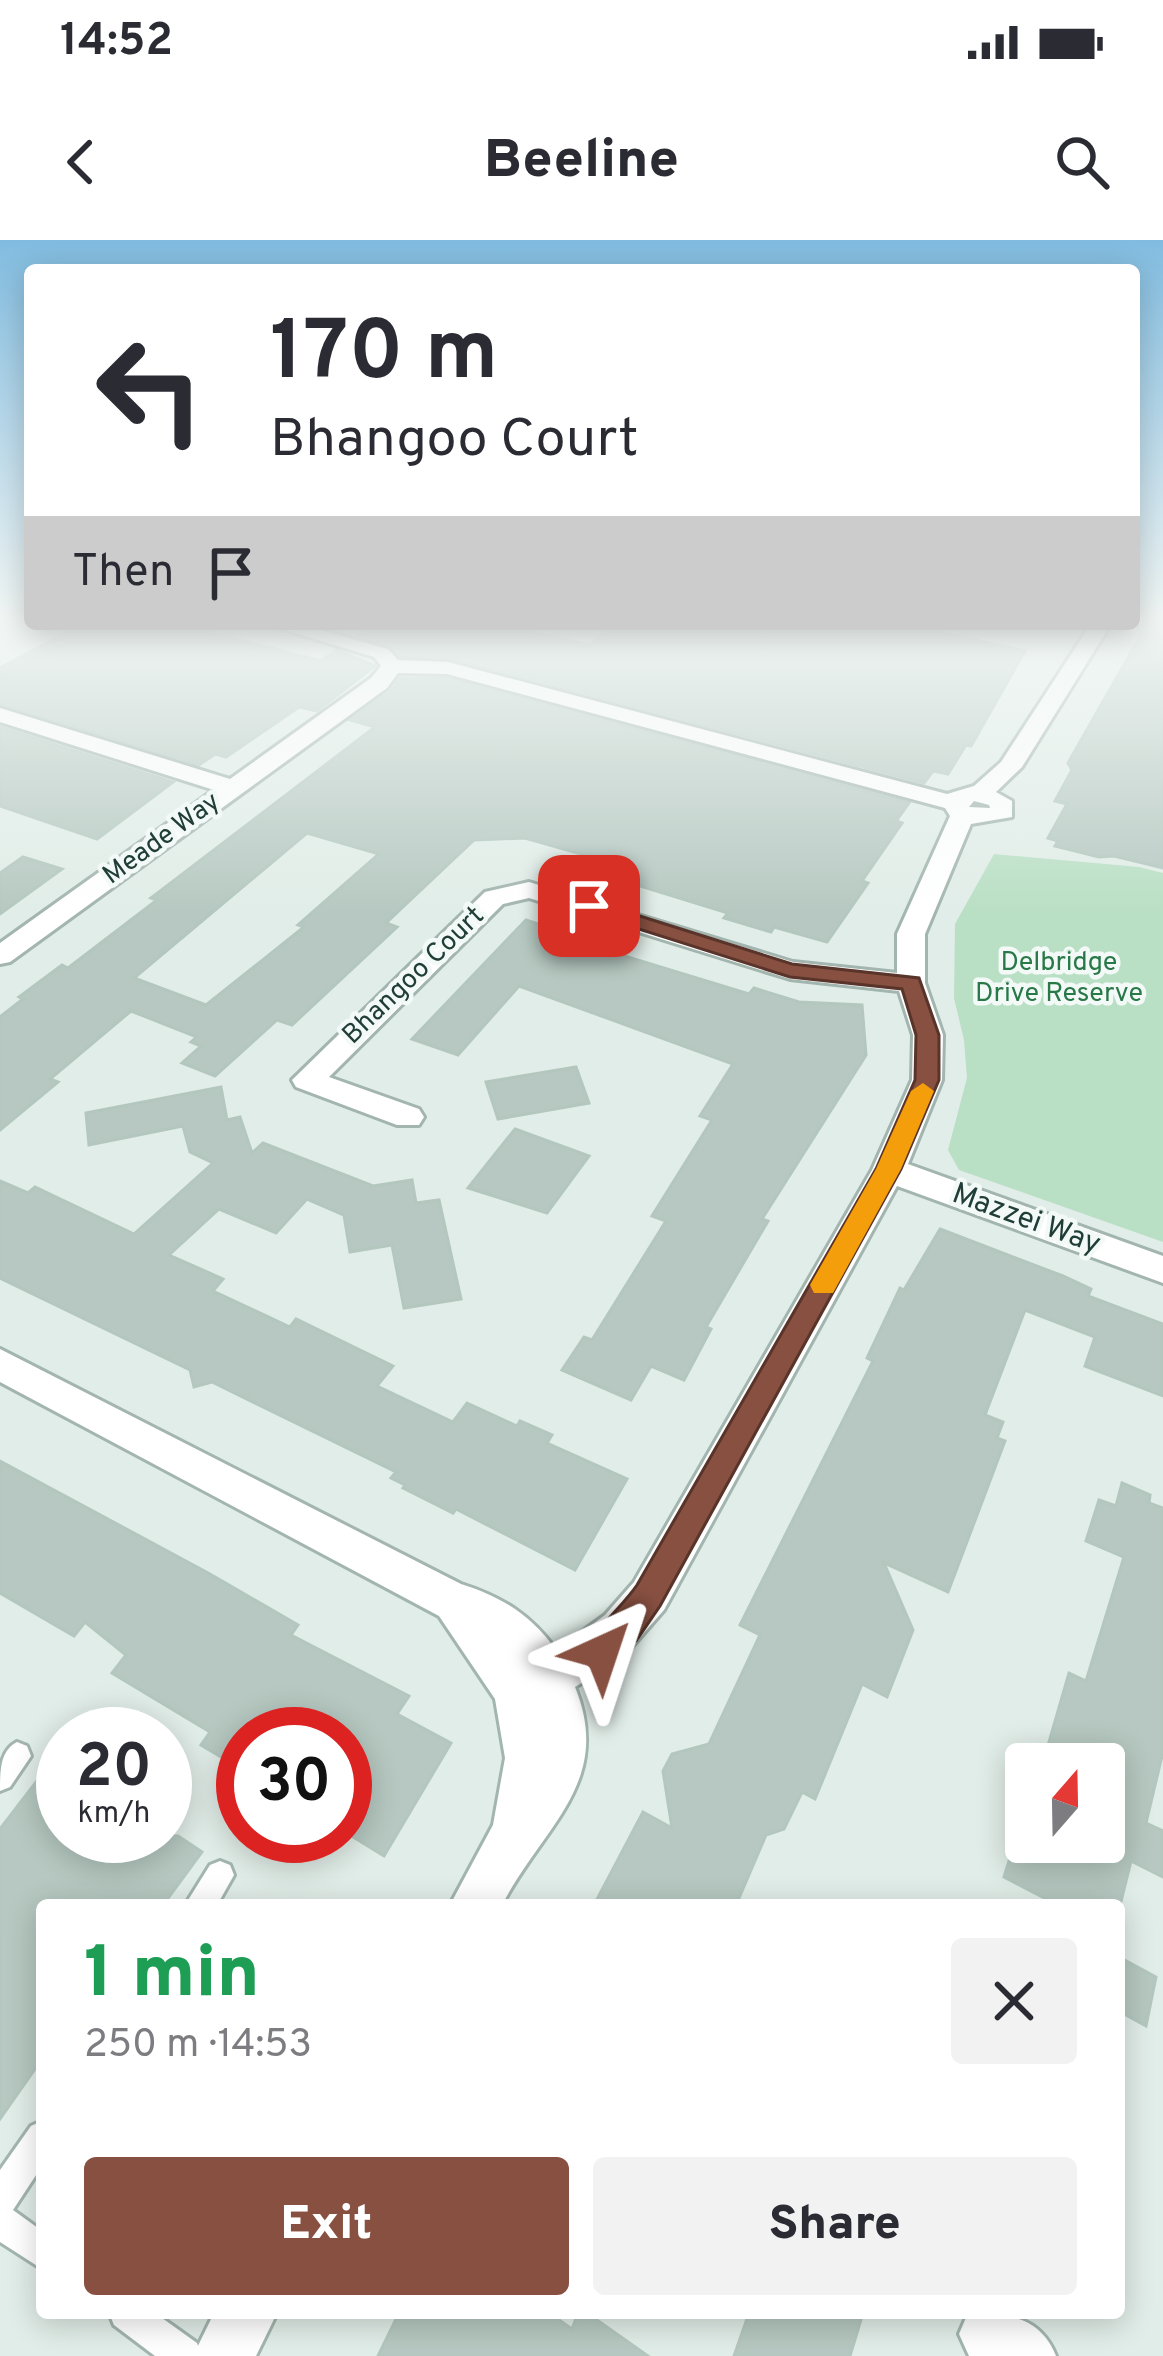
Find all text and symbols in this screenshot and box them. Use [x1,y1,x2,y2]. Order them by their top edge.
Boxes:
text: 14:52 [60,14,173,71]
text: Beeline [484,128,679,197]
icon: back [48,129,114,195]
icon: search [1049,129,1115,195]
text: 170 m [270,303,498,409]
icon: left [72,312,228,468]
text: Bhangoo Court [270,407,639,476]
icon: arrive [198,540,264,606]
text: Then [72,545,174,602]
street label: Meade Way [97,785,227,893]
pin [538,855,640,957]
icon: arrive [556,873,622,939]
street label: Bhangoo Court [336,900,492,1052]
park label: Delbridge Drive Reserve [975,946,1143,1011]
street label: Mazzei Way [947,1176,1105,1264]
position arrow [539,1589,665,1715]
speed limit sign: 30 [216,1707,372,1863]
text: 20 [76,1732,152,1808]
north arrow [1005,1743,1125,1863]
map controls [1005,1743,1125,1863]
text: km/h [78,1796,150,1833]
text: 1 min [84,1931,260,2023]
button: close [951,1938,1077,2064]
text: 250 m · 14:53 [84,2022,312,2071]
button: Exit [84,2157,569,2295]
button: Share [593,2157,1077,2295]

